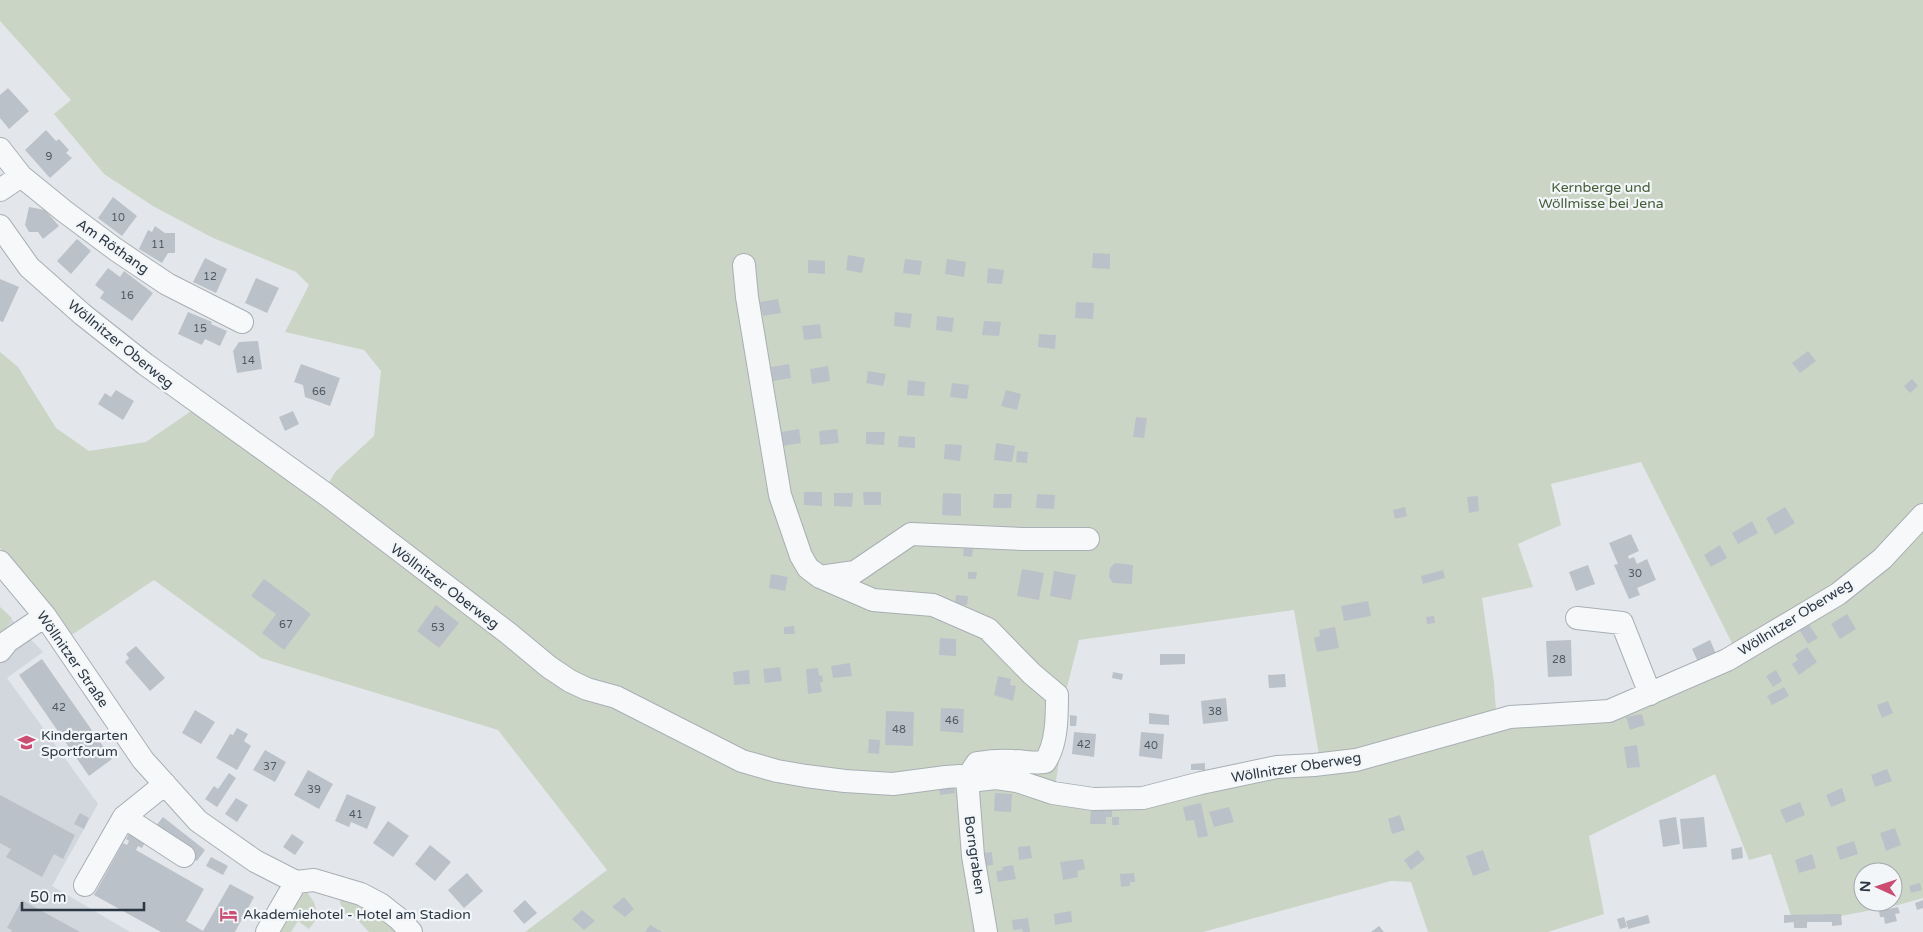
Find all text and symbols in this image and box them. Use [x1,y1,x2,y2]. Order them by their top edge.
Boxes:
house number: 9 [46,150,53,163]
park label: Kernberge und Wöllmisse bei Jena [1538,179,1664,212]
house number: 10 [111,211,125,224]
street label: Am Röthang [73,215,152,278]
house number: 11 [151,238,165,251]
house number: 12 [203,270,217,283]
house number: 16 [120,289,134,302]
street label: Wöllnitzer Oberweg [64,296,177,392]
house number: 15 [193,322,207,335]
house number: 14 [241,354,255,367]
house number: 66 [312,385,326,398]
street label: Wöllnitzer Oberweg [387,540,502,633]
house number: 30 [1628,567,1642,580]
street label: Wöllnitzer Oberweg [1735,575,1855,659]
street label: Wöllnitzer Straße [33,608,112,711]
house number: 67 [279,618,293,631]
house number: 53 [431,621,445,634]
house number: 28 [1552,653,1566,666]
house number: 42 [52,701,66,714]
house number: 38 [1208,705,1222,718]
house number: 46 [945,714,959,727]
house number: 48 [892,723,906,736]
place label: Kindergarten Sportforum [41,727,128,760]
school or university icon: Kindergarten Sportforum [17,733,37,753]
house number: 42 [1077,738,1091,751]
house number: 40 [1144,739,1158,752]
street label: Wöllnitzer Oberweg [1230,749,1362,786]
house number: 37 [263,760,277,773]
house number: 39 [307,783,321,796]
house number: 41 [349,808,363,821]
street label: Borngraben [961,815,988,896]
north arrow [1853,862,1903,912]
scale bar [22,880,145,912]
text: N [1857,880,1874,892]
text: 50 m [30,888,67,906]
hotel icon: Akademiehotel - Hotel am Stadion [219,904,239,924]
place label: Akademiehotel - Hotel am Stadion [243,906,471,923]

